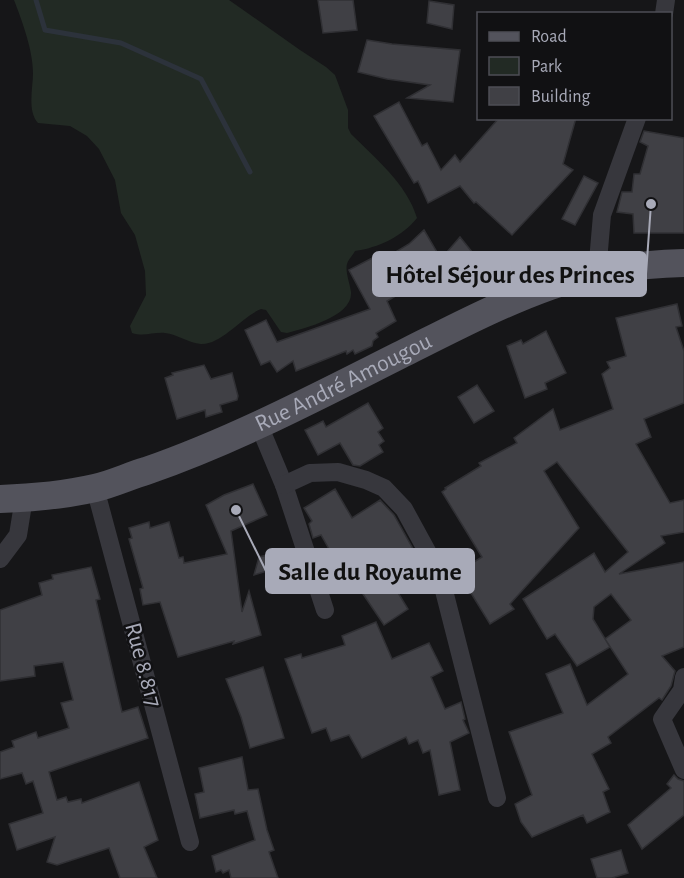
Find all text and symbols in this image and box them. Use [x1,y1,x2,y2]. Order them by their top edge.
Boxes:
legend [477,12,672,120]
text: Road [531,28,567,46]
text: Park [531,58,563,76]
text: Building [531,88,591,106]
callout: Hôtel Séjour des Princes [373,252,646,296]
text: Hôtel Séjour des Princes [385,262,635,288]
street label: Rue André Amougou [251,329,436,437]
callout: Salle du Royaume [266,549,474,593]
text: Salle du Royaume [278,559,462,585]
street label: Rue 8.817 [120,620,166,710]

